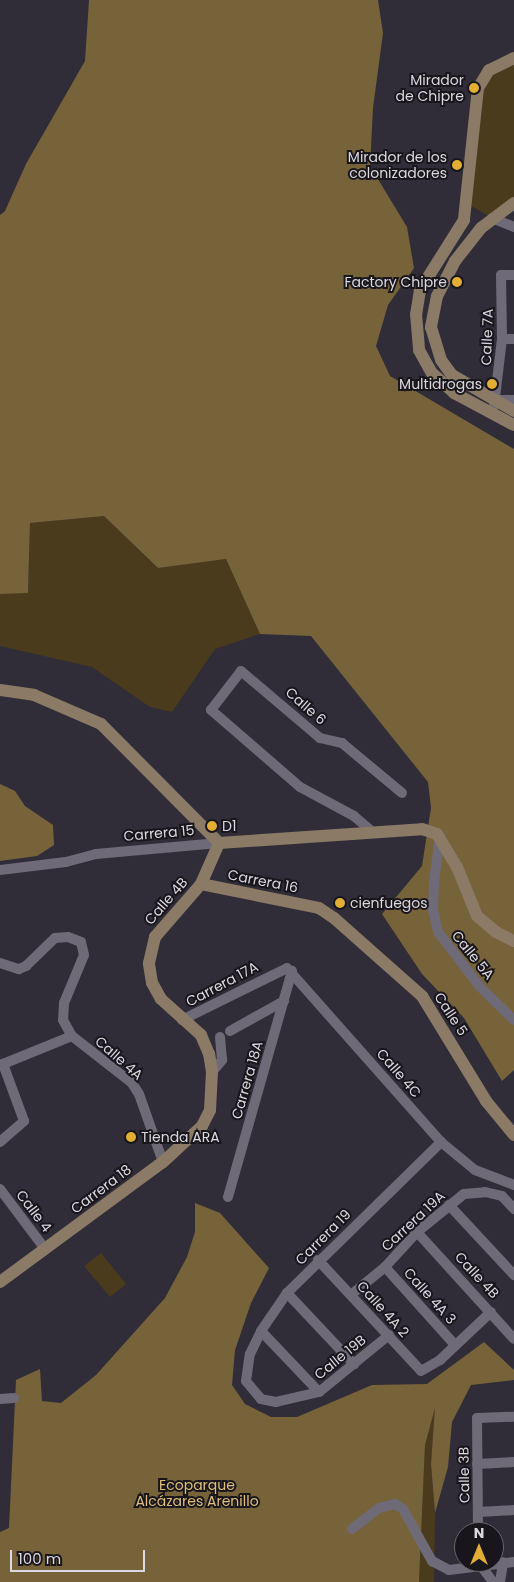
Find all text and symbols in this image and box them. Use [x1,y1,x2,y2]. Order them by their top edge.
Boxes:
place label: Mirador de Chipre [396,72,464,104]
marker: Mirador de Chipre [468,82,480,94]
place label: Mirador de los colonizadores [348,149,447,182]
marker: Mirador de los colonizadores [451,159,463,171]
place label: Factory Chipre [345,274,447,290]
marker: Factory Chipre [451,276,463,288]
street label: Calle 7A [478,308,496,366]
place label: Multidrogas [399,376,482,392]
marker: Multidrogas [486,378,498,390]
street label: Calle 6 [282,684,330,728]
place label: D1 [222,818,236,834]
marker: D1 [206,820,218,832]
street label: Carrera 15 [123,822,195,844]
street label: Carrera 16 [226,866,300,896]
street label: Calle 4B [141,874,191,928]
place label: cienfuegos [350,895,428,911]
marker: cienfuegos [334,897,346,909]
street label: Calle 5A [448,927,498,983]
street label: Carrera 17A [183,958,261,1010]
street label: Calle 5 [431,989,471,1039]
street label: Calle 4A [92,1033,146,1083]
street label: Carrera 18A [228,1039,266,1121]
street label: Calle 4C [373,1045,425,1101]
place label: Tienda ARA [141,1129,220,1145]
marker: Tienda ARA [125,1131,137,1143]
street label: Carrera 18 [68,1161,134,1217]
street label: Calle 4 [13,1187,55,1235]
street label: Carrera 19A [378,1187,448,1255]
street label: Carrera 19 [292,1206,354,1268]
street label: Calle 4B [451,1248,503,1302]
street label: Calle 4A 3 [400,1264,460,1328]
street label: Calle 4A 2 [353,1278,413,1340]
street label: Calle 19B [311,1331,369,1383]
street label: Calle 3B [455,1447,473,1503]
park label: Ecoparque Alcázares Arenillo [135,1477,259,1510]
north arrow [454,1522,504,1572]
text: N [474,1523,484,1543]
scale bar [12,1540,148,1572]
text: 100 m [18,1548,61,1569]

